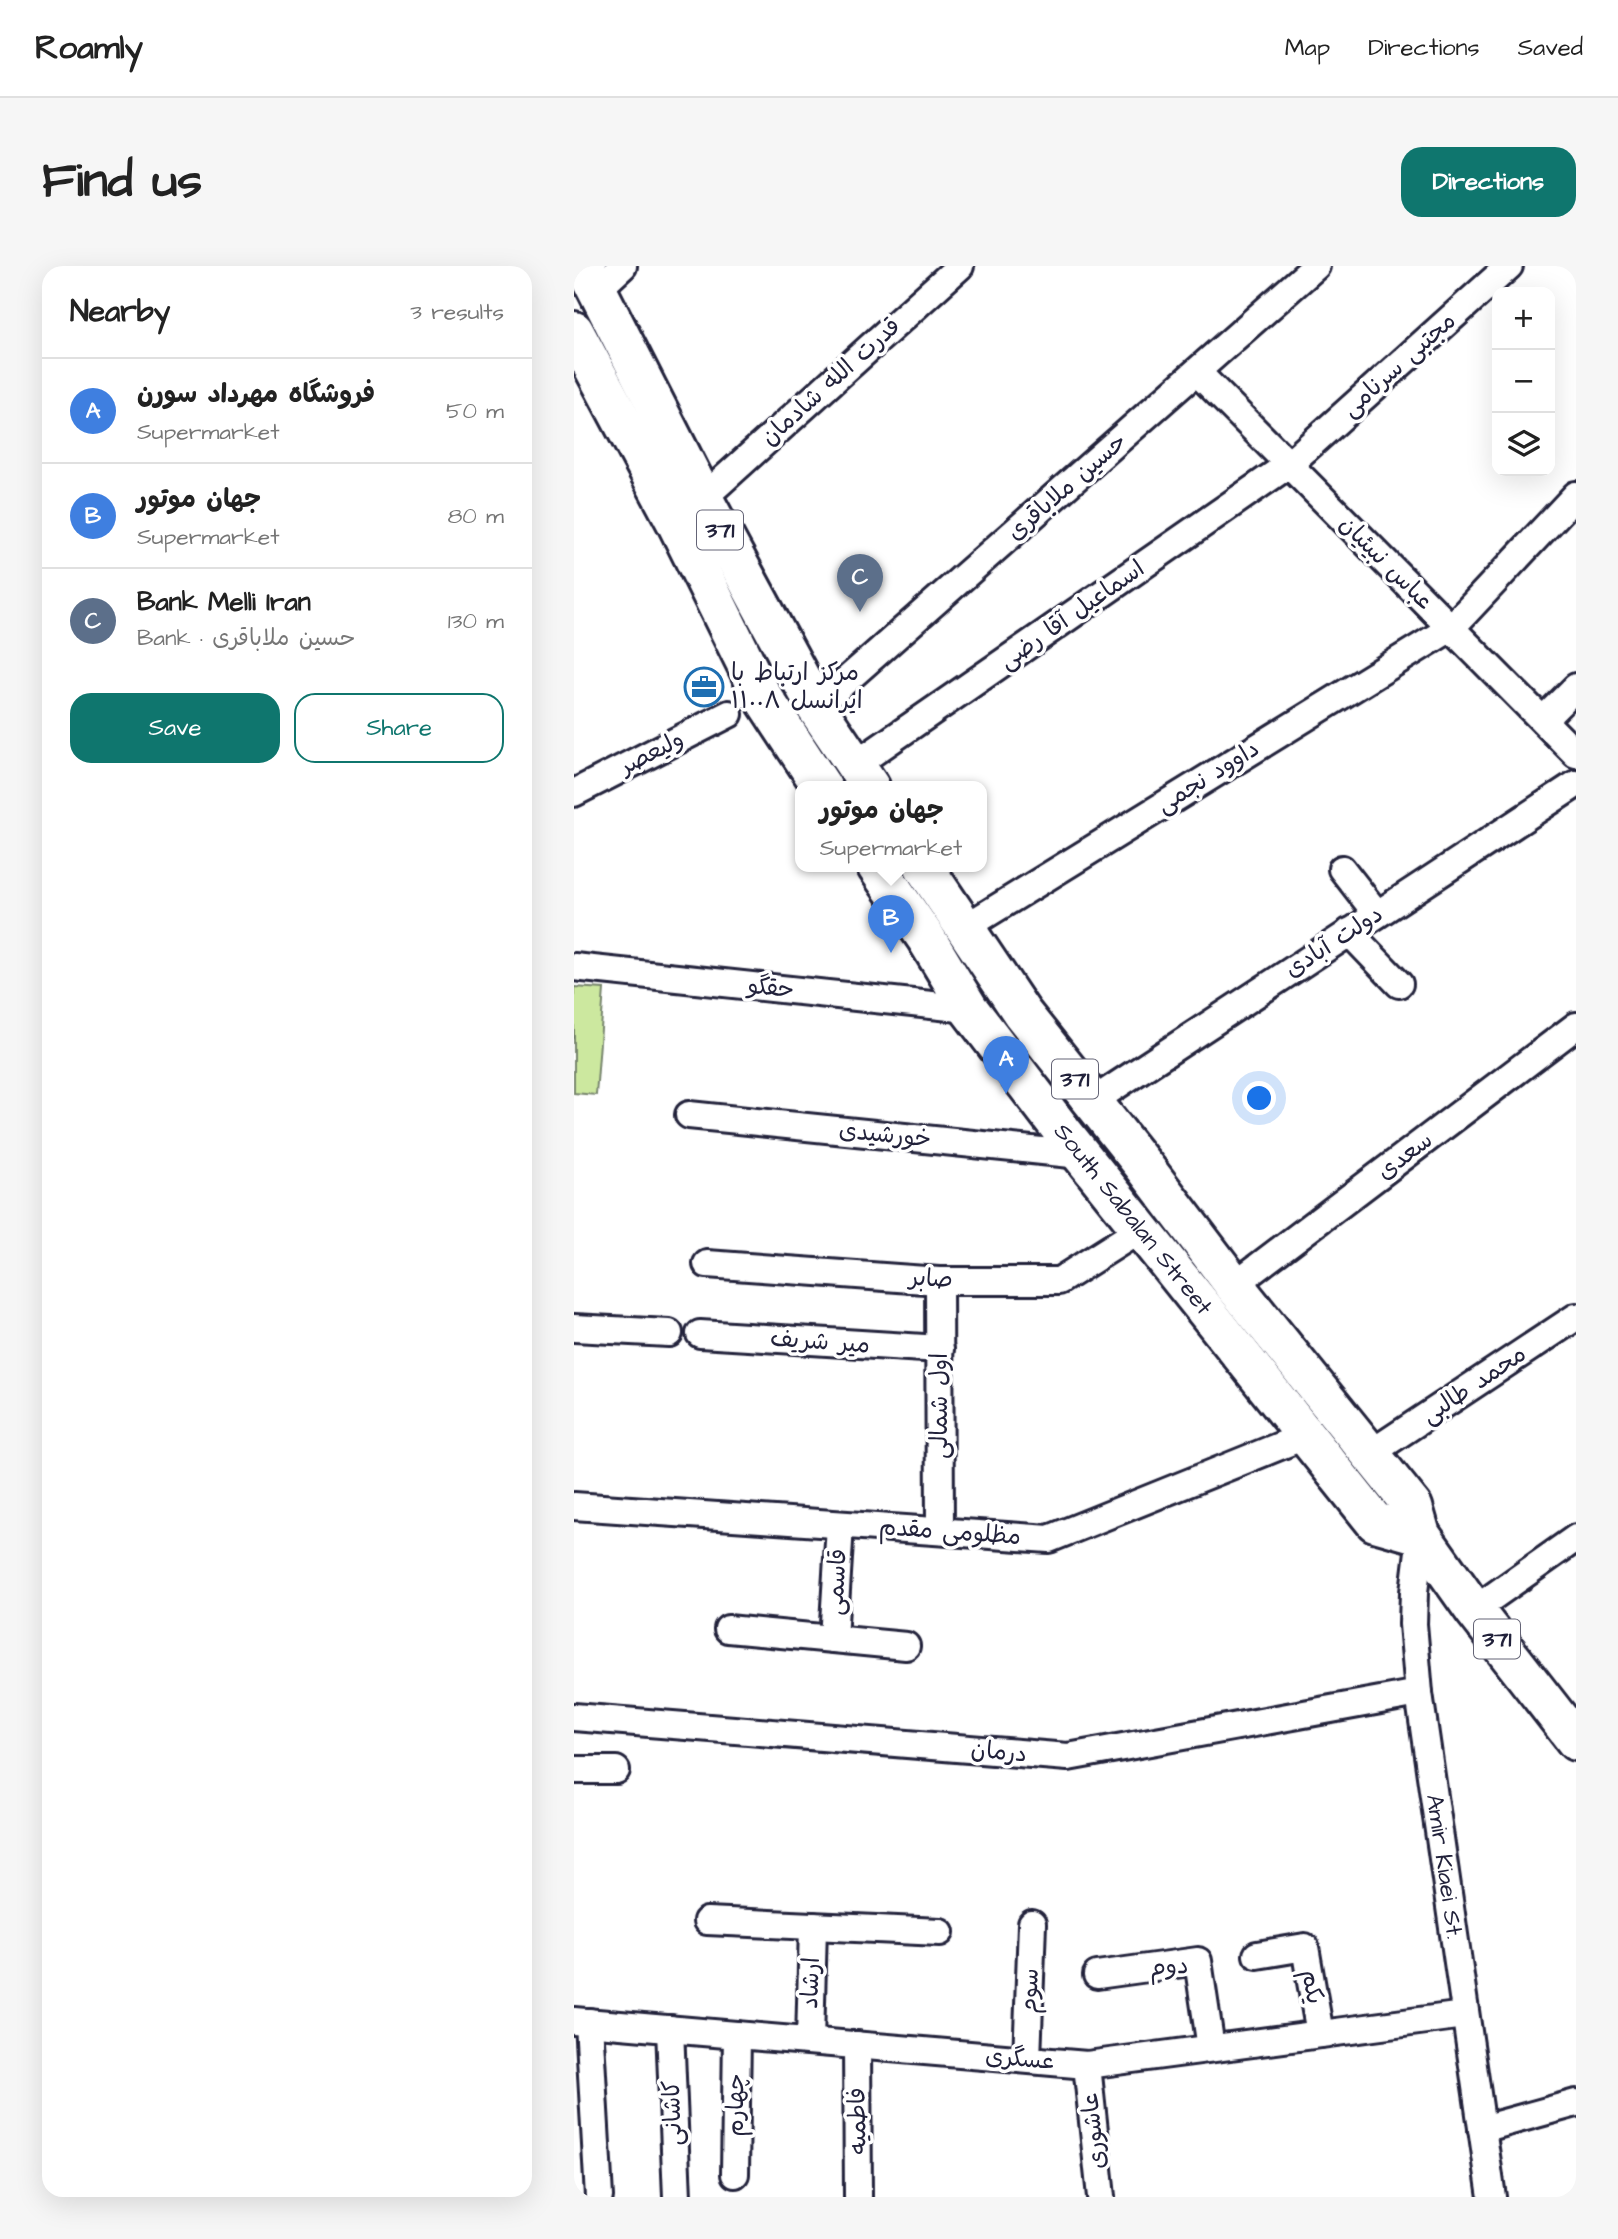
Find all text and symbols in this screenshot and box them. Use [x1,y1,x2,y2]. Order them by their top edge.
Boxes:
text: Roamly [35,25,143,71]
text: Map [1285,31,1330,65]
text: Directions [1368,31,1480,65]
text: Saved [1518,31,1583,65]
button: Directions [1401,147,1576,217]
text: Find us [42,148,202,216]
map controls [1492,287,1555,476]
button: + [1492,287,1555,350]
text: Nearby [70,291,170,333]
text: 3 results [410,296,504,328]
street label: مجتبی سرنامی [1334,305,1464,425]
street label: قدرت الله شادمان [754,310,908,454]
button: − [1492,350,1555,413]
text: فروشگاه مهرداد سورن [137,376,375,412]
text: A [86,395,100,427]
text: 50 m [446,395,504,427]
button: layers [1492,413,1555,476]
text: Supermarket [137,416,280,448]
street label: حسین ملاباقری [999,425,1135,549]
text: جهان موتور [137,481,261,517]
text: B [85,500,101,532]
text: 80 m [447,500,504,532]
street label: عباس نبیئیان [1331,508,1441,618]
road number: 371 [697,510,743,550]
text: Supermarket [137,521,280,553]
street label: اسماعیل آقا رضی [992,552,1152,678]
pin: C [837,554,883,612]
text: Bank Melli Iran [137,584,311,620]
text: C [85,605,101,637]
text: 130 m [448,605,504,637]
text: Bank · حسین ملاباقری [137,622,356,654]
place label: مرکز ارتباط با ایرانسل ۱۱۰۰۸ [731,656,863,718]
office icon: مرکز ارتباط با ایرانسل ۱۱۰۰۸ [683,666,725,708]
button: Save [70,693,280,763]
button: Share [294,693,504,763]
street label: ولیعصر [612,722,690,784]
street label: داوود نجمی [1150,732,1266,822]
popup [795,781,987,872]
text: جهان موتور [820,792,944,828]
text: Supermarket [820,832,962,864]
pin: B [868,895,914,953]
street label: دولت آبادی [1278,898,1390,986]
street label: حقگو [744,968,796,1007]
pin: A [983,1036,1029,1094]
road number: 371 [1052,1059,1098,1098]
your location [1242,1081,1276,1115]
street label: خورشیدی [837,1113,933,1157]
street label: South Sabalan Street [1046,1116,1221,1323]
street label: سعدی [1370,1124,1440,1188]
street label: صابر [906,1261,954,1297]
street label: میر شریف [769,1322,871,1362]
street label: محمد طالبی [1415,1337,1533,1433]
street label: اول شمالی [923,1353,957,1459]
street label: مظلومی مقدم [878,1510,1022,1554]
street label: قاسمی [818,1548,856,1616]
road number: 371 [1474,1620,1520,1658]
street label: درمان [969,1733,1029,1771]
street label: Amir Kiaei St. [1417,1792,1471,1941]
street label: دوم [1148,1949,1190,1986]
street label: ارشاد [793,1957,829,2009]
street label: سوم [1012,1968,1048,2014]
street label: یکم [1293,1968,1331,2006]
street label: عسگری [984,2039,1056,2079]
street label: چهارم [718,2073,754,2137]
street label: کاشانی [655,2080,691,2146]
street label: فاطمیه [840,2087,876,2155]
street label: عاشوری [1073,2091,1115,2171]

